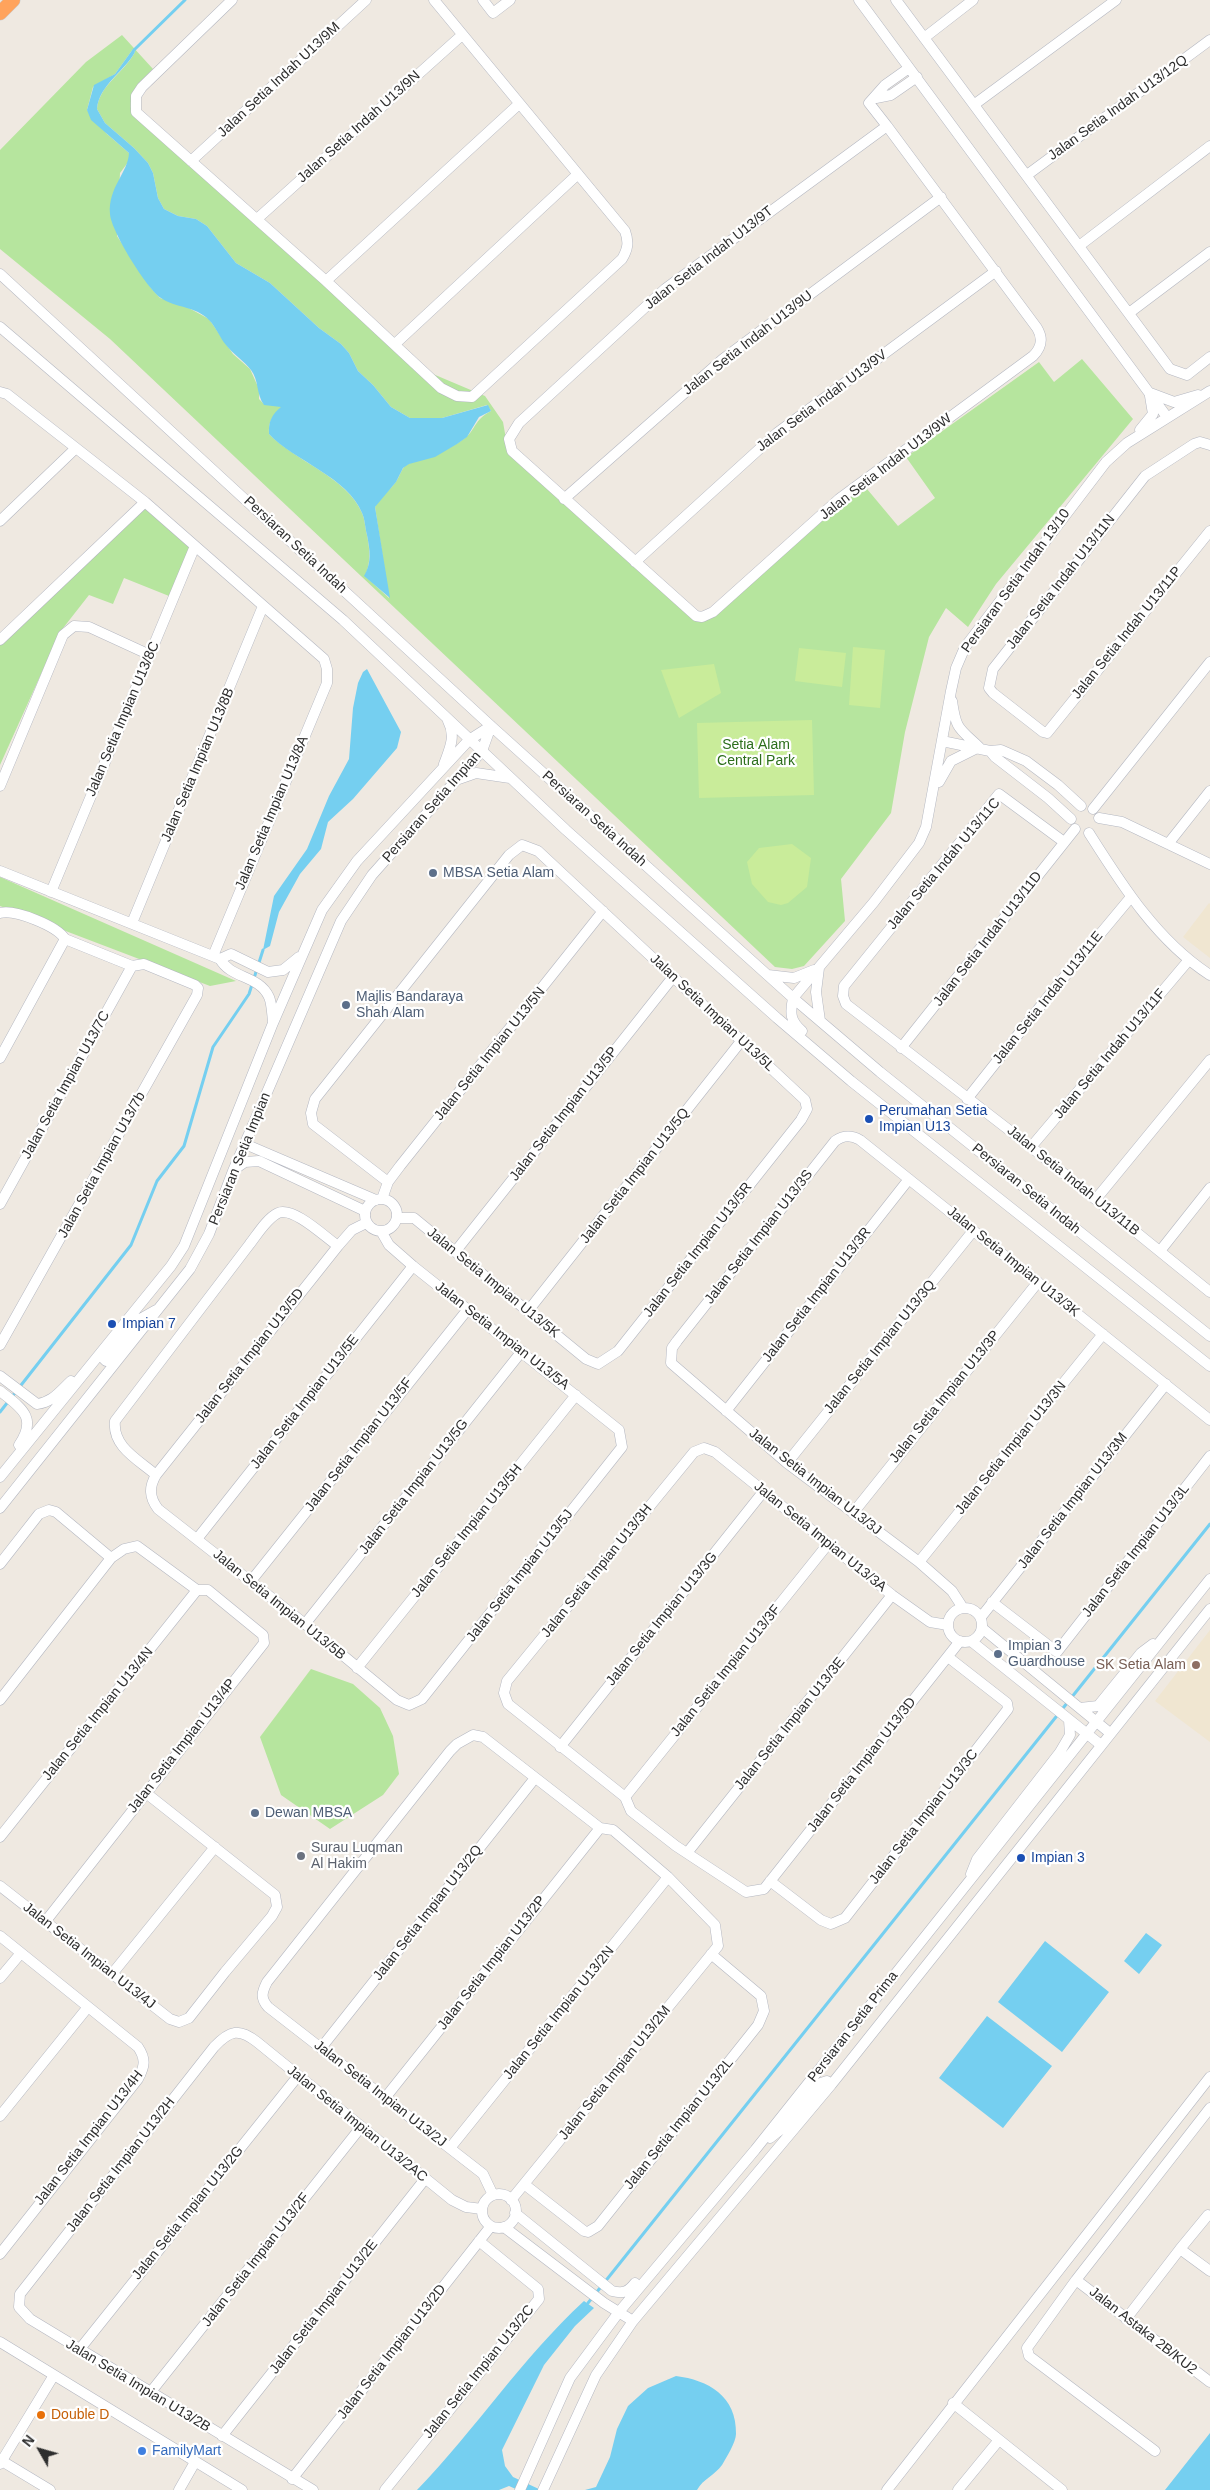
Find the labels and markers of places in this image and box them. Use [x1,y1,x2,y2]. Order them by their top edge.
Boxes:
place label: MBSA Setia Alam [443,865,554,881]
marker: MBSA Setia Alam [427,867,439,879]
place label: Majlis Bandaraya Shah Alam [356,989,463,1022]
marker: Majlis Bandaraya Shah Alam [340,999,352,1011]
place label: Perumahan Setia Impian U13 [879,1103,987,1136]
marker: Perumahan Setia Impian U13 [863,1113,875,1125]
place label: Impian 7 [122,1316,176,1332]
marker: Impian 7 [106,1318,118,1330]
place label: Impian 3 Guardhouse [1008,1638,1085,1670]
marker: Impian 3 Guardhouse [992,1648,1004,1660]
place label: SK Setia Alam [1096,1657,1186,1673]
marker: SK Setia Alam [1190,1659,1202,1671]
place label: Dewan MBSA [265,1805,352,1821]
marker: Dewan MBSA [249,1807,261,1819]
place label: Surau Luqman Al Hakim [311,1840,403,1872]
marker: Surau Luqman Al Hakim [295,1850,307,1862]
place label: Impian 3 [1031,1850,1085,1866]
marker: Impian 3 [1015,1852,1027,1864]
place label: Double D [51,2407,109,2423]
marker: Double D [35,2409,47,2421]
place label: FamilyMart [152,2443,221,2459]
marker: FamilyMart [136,2445,148,2457]

